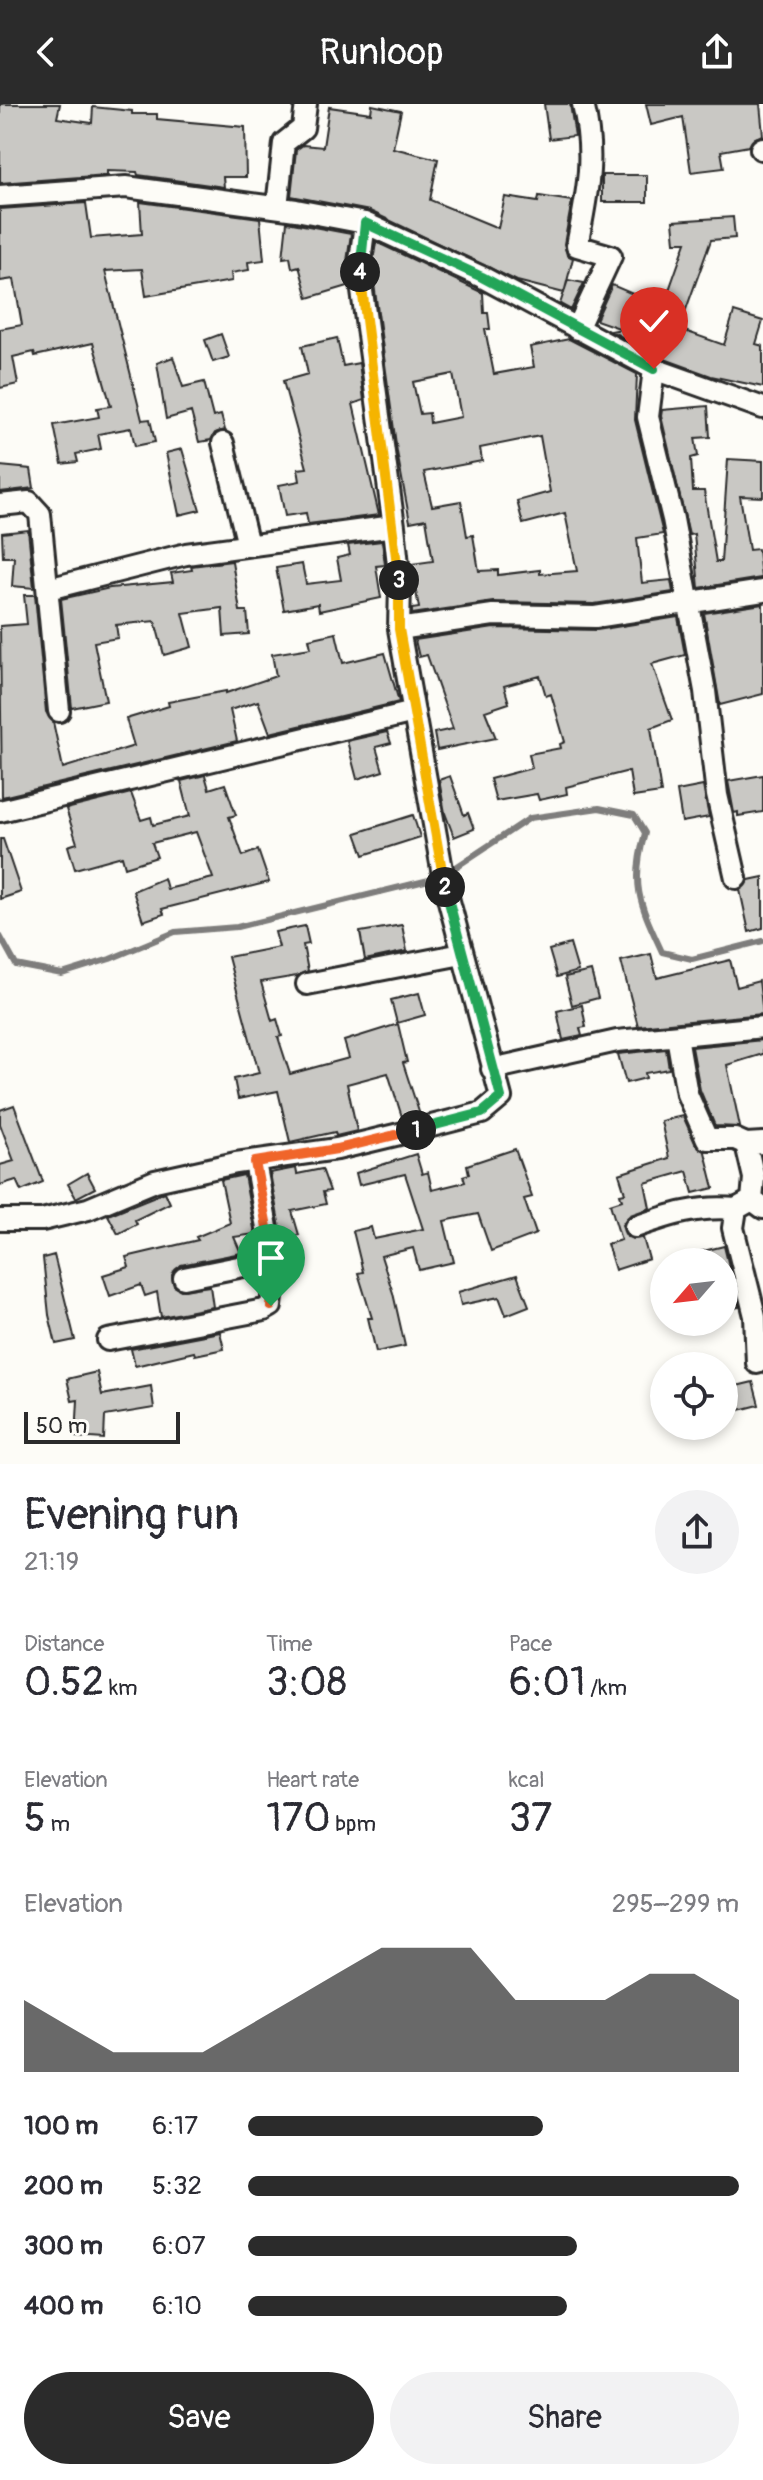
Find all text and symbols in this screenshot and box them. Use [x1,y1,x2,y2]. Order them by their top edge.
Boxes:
icon: back [24,30,68,74]
text: Runloop [320,30,443,75]
icon: share [695,30,739,74]
pin: 4 [340,252,380,292]
text: 4 [354,258,366,286]
pin [620,287,688,369]
icon: check [632,299,676,343]
pin: 3 [379,560,419,600]
text: 3 [393,566,405,594]
pin: 2 [425,867,465,907]
text: 2 [439,873,451,901]
pin: 1 [396,1110,436,1150]
text: 1 [412,1116,420,1144]
pin [237,1224,305,1306]
icon: arrive [249,1236,293,1280]
north arrow [650,1248,738,1336]
map controls [650,1248,738,1440]
button: locate [650,1352,738,1440]
scale bar [24,1408,180,1444]
text: 50 m [36,1412,87,1440]
text: Evening run [24,1488,239,1543]
button: share [655,1490,739,1574]
text: 21:19 [24,1546,79,1578]
text: Distance [24,1630,104,1658]
text: Time [266,1630,312,1658]
text: Pace [509,1630,552,1658]
text: 0.52 [24,1658,104,1707]
text: 3:08 [266,1658,347,1707]
text: 6:01 [509,1658,586,1707]
text: km [104,1674,138,1702]
text: /km [586,1674,627,1702]
text: Elevation [24,1766,108,1794]
text: Heart rate [266,1766,359,1794]
text: kcal [509,1766,544,1794]
text: 5 [24,1794,46,1843]
text: 170 [266,1794,330,1843]
text: 37 [509,1794,552,1843]
text: m [46,1810,70,1838]
text: bpm [330,1810,376,1838]
text: Elevation [24,1888,123,1920]
text: 295–299 m [612,1888,739,1920]
text: 100 m [24,2110,98,2142]
text: 6:17 [152,2110,198,2142]
text: 200 m [24,2170,103,2202]
text: 5:32 [152,2170,202,2202]
text: 300 m [24,2230,103,2262]
text: 6:07 [152,2230,206,2262]
text: 400 m [24,2290,103,2322]
text: 6:10 [152,2290,202,2322]
button: Save [24,2372,374,2464]
button: Share [390,2372,739,2464]

